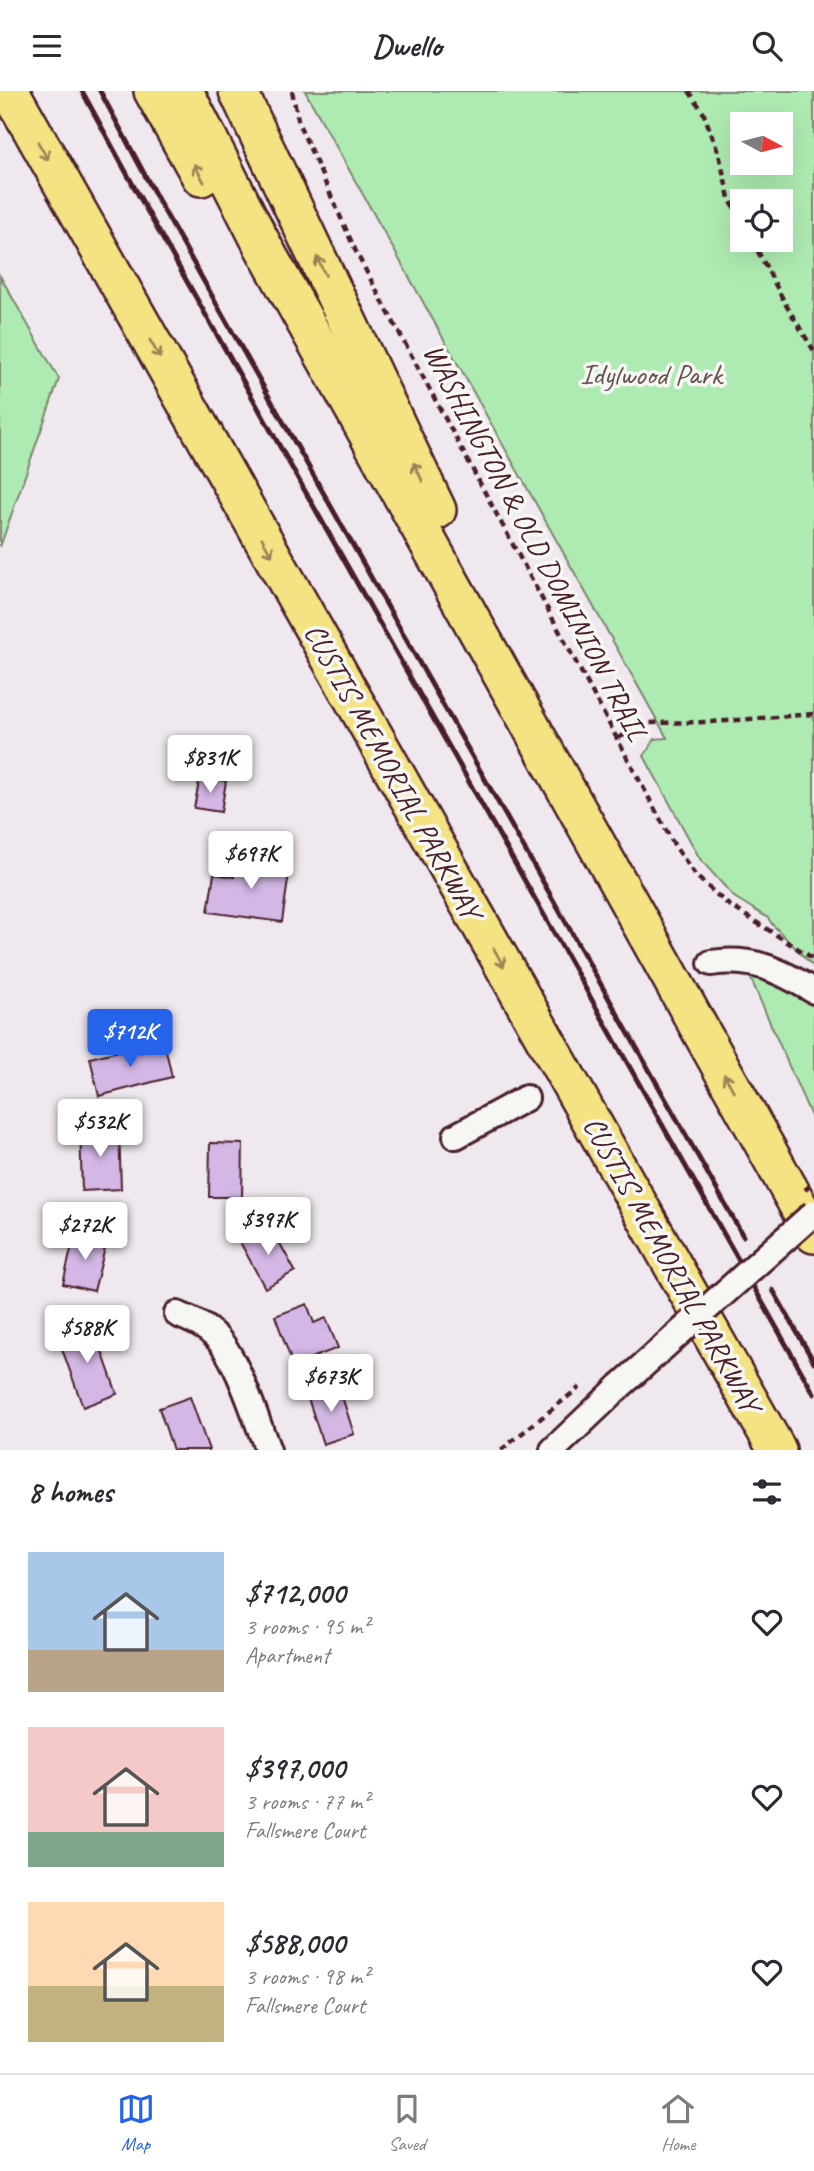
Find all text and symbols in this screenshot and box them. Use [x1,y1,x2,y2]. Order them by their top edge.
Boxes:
text: Dwello [372,25,442,66]
icon: menu [28,27,66,65]
icon: search [748,27,786,65]
north arrow [730,112,793,175]
map controls [730,112,793,252]
one-way arrow [36,140,50,160]
one-way arrow [192,163,205,184]
button: locate [730,189,793,252]
one-way arrow [314,256,327,277]
street label: WASHINGTON & OLD DOMINION TRAIL [415,337,658,748]
one-way arrow [148,338,162,358]
park label: Idylwood Park [580,355,724,393]
one-way arrow [411,462,425,483]
one-way arrow [261,536,274,557]
street label: CUSTIS MEMORIAL PARKWAY [296,616,493,931]
pin: $831K [161,735,259,795]
text: $831K [183,743,237,772]
pin: $697K [202,831,300,891]
text: $697K [224,839,278,868]
one-way arrow [492,948,506,968]
pin: $712K [81,1009,179,1069]
text: $712K [104,1017,157,1046]
one-way arrow [722,1073,735,1094]
pin: $532K [51,1100,149,1159]
text: $532K [74,1107,126,1136]
street label: CUSTIS MEMORIAL PARKWAY [575,1109,772,1424]
pin: $397K [219,1197,317,1257]
pin: $272K [36,1203,134,1262]
text: $397K [242,1205,294,1234]
text: $272K [59,1210,112,1239]
pin: $588K [38,1305,136,1365]
text: $588K [61,1313,113,1342]
pin: $673K [282,1355,380,1414]
text: $673K [304,1362,358,1391]
text: 8 homes [28,1473,113,1511]
icon: filters [748,1473,786,1511]
text: $712,000 [245,1574,345,1612]
icon: home [84,1580,168,1664]
icon: heart [748,1603,786,1641]
text: 3 rooms · 95 m² [245,1612,369,1641]
text: Apartment [245,1641,330,1670]
text: $397,000 [245,1749,345,1787]
icon: home [84,1755,168,1839]
icon: heart [748,1778,786,1816]
text: 3 rooms · 77 m² [245,1787,369,1816]
text: Fallsmere Court [245,1816,365,1845]
text: $588,000 [245,1924,345,1962]
icon: home [84,1930,168,2014]
icon: heart [748,1953,786,1991]
text: 3 rooms · 98 m² [245,1962,369,1991]
text: Fallsmere Court [245,1991,365,2020]
tab: Map [117,2090,155,2156]
tab: Saved [388,2090,426,2156]
tab: Home [659,2090,697,2156]

